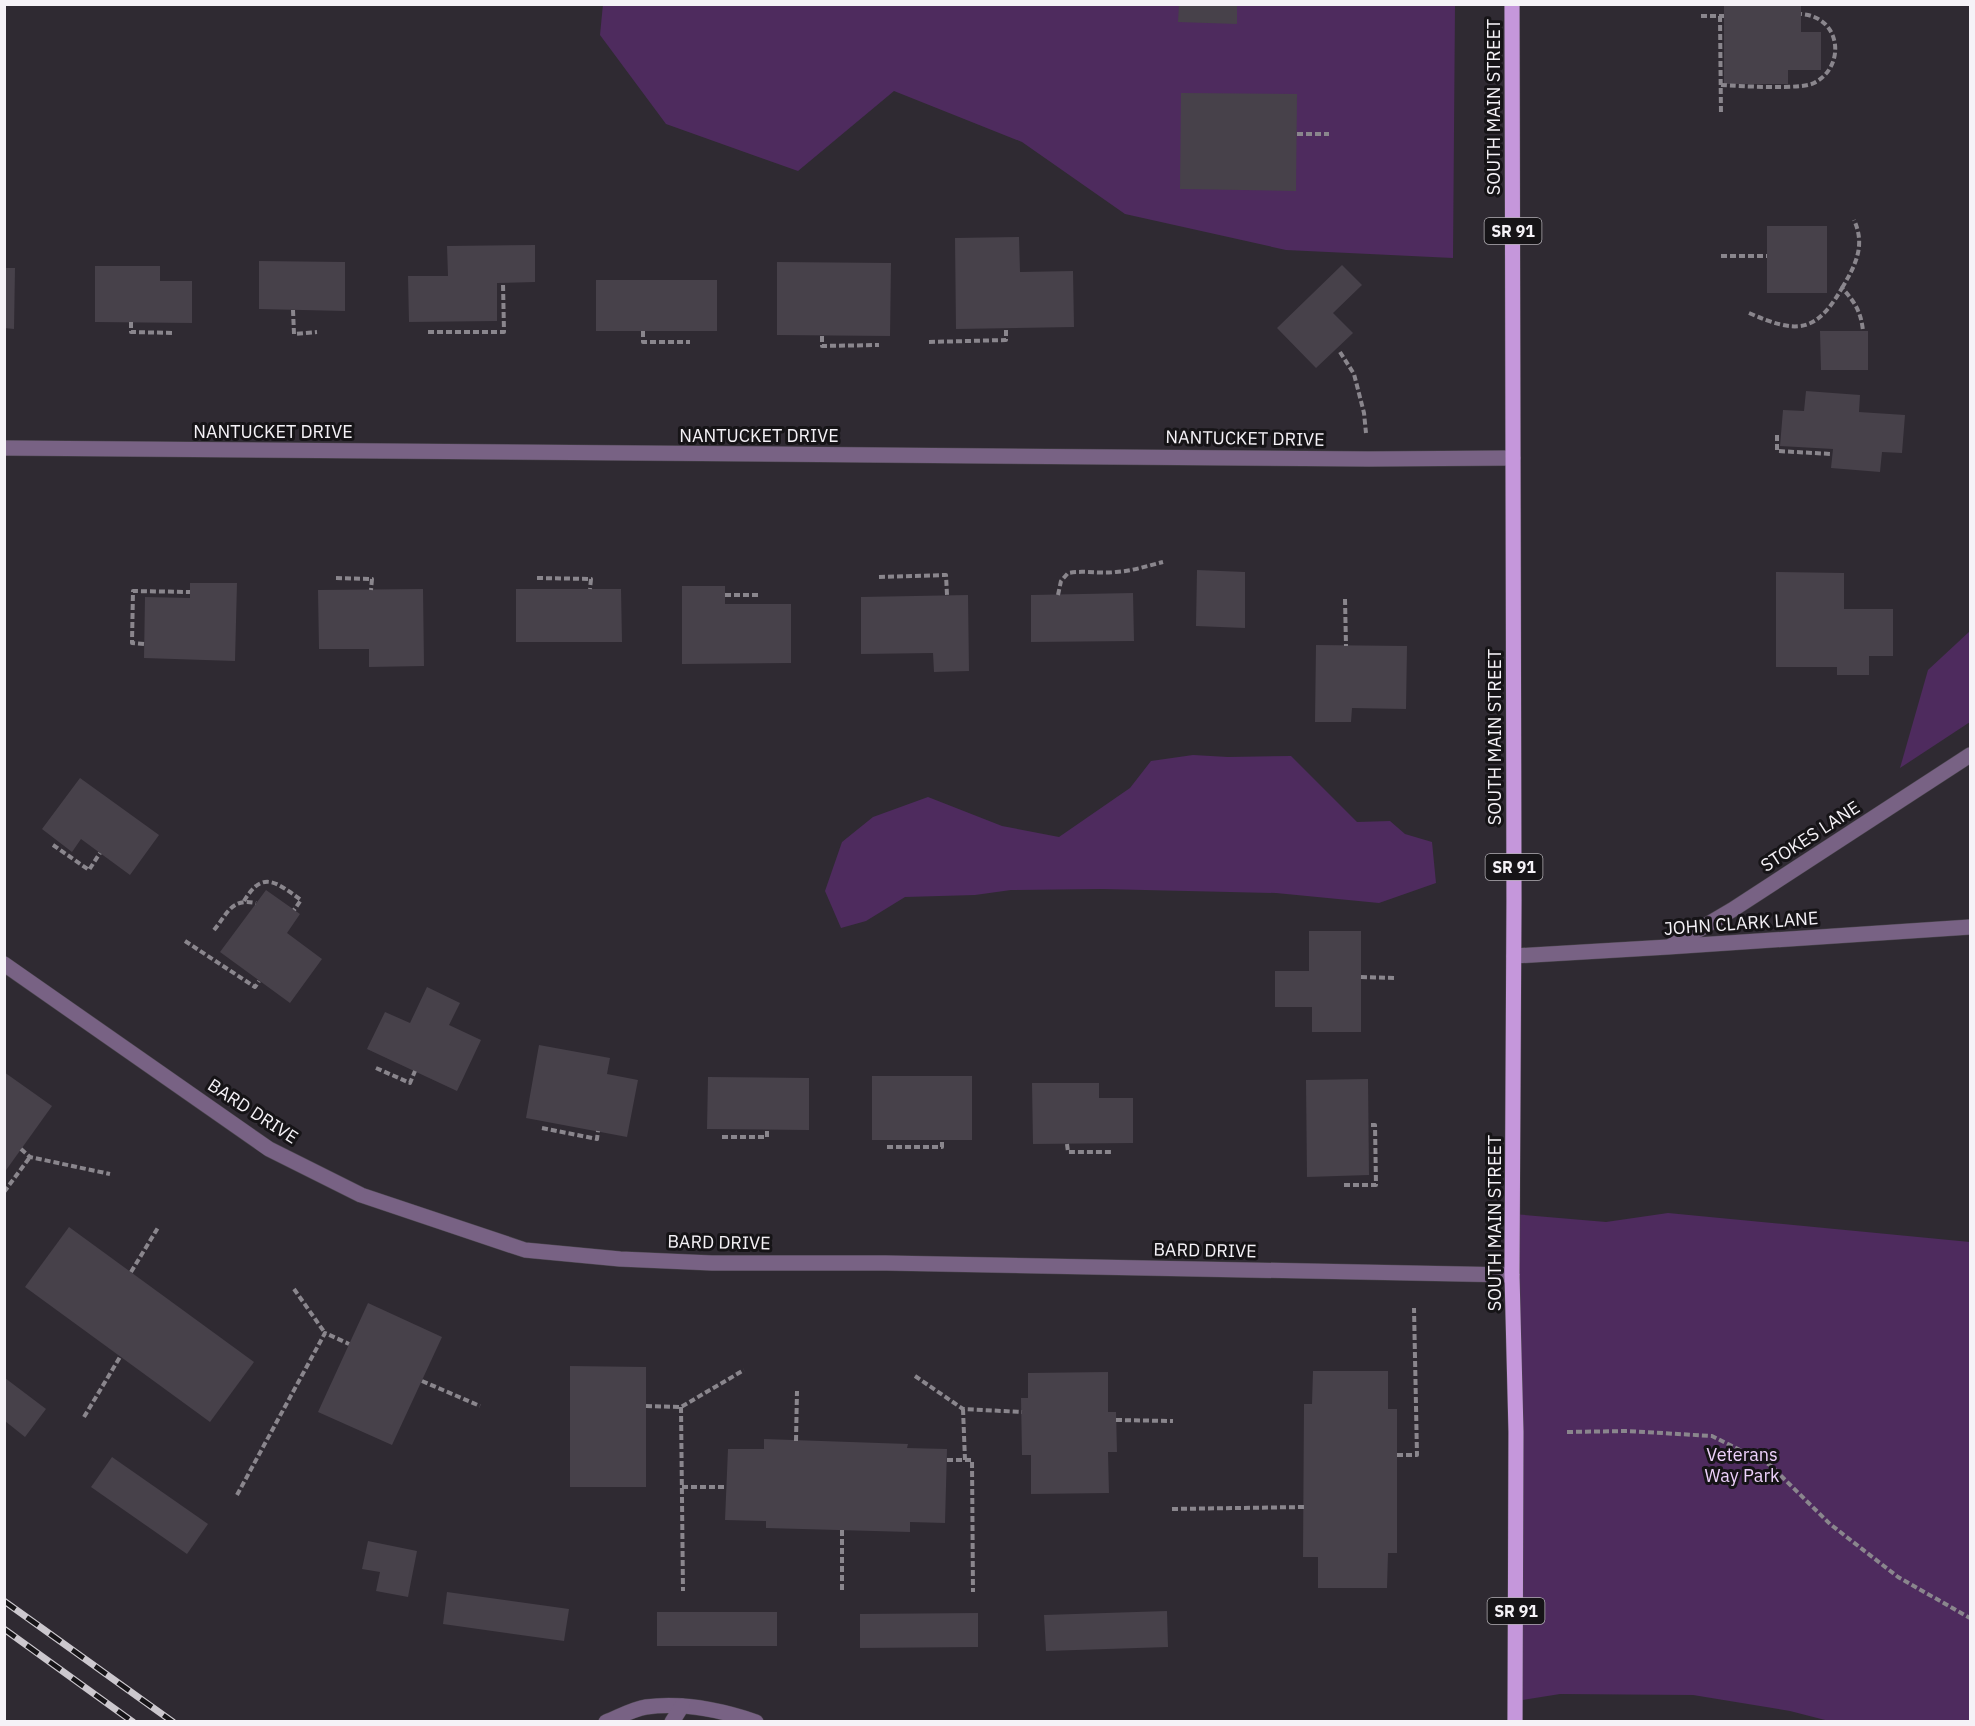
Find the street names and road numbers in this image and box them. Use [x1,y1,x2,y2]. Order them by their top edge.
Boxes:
street label: SOUTH MAIN STREET [1482,19,1505,195]
road number: SR 91 [1484,218,1541,244]
street label: NANTUCKET DRIVE [193,420,353,443]
street label: NANTUCKET DRIVE [679,424,839,447]
street label: NANTUCKET DRIVE [1165,425,1325,451]
street label: SOUTH MAIN STREET [1483,649,1506,825]
street label: STOKES LANE [1756,795,1864,877]
road number: SR 91 [1486,854,1543,880]
street label: JOHN CLARK LANE [1663,906,1819,940]
street label: BARD DRIVE [203,1073,303,1149]
street label: SOUTH MAIN STREET [1483,1135,1506,1311]
street label: BARD DRIVE [667,1230,771,1254]
street label: BARD DRIVE [1153,1238,1257,1262]
road number: SR 91 [1488,1598,1544,1624]

